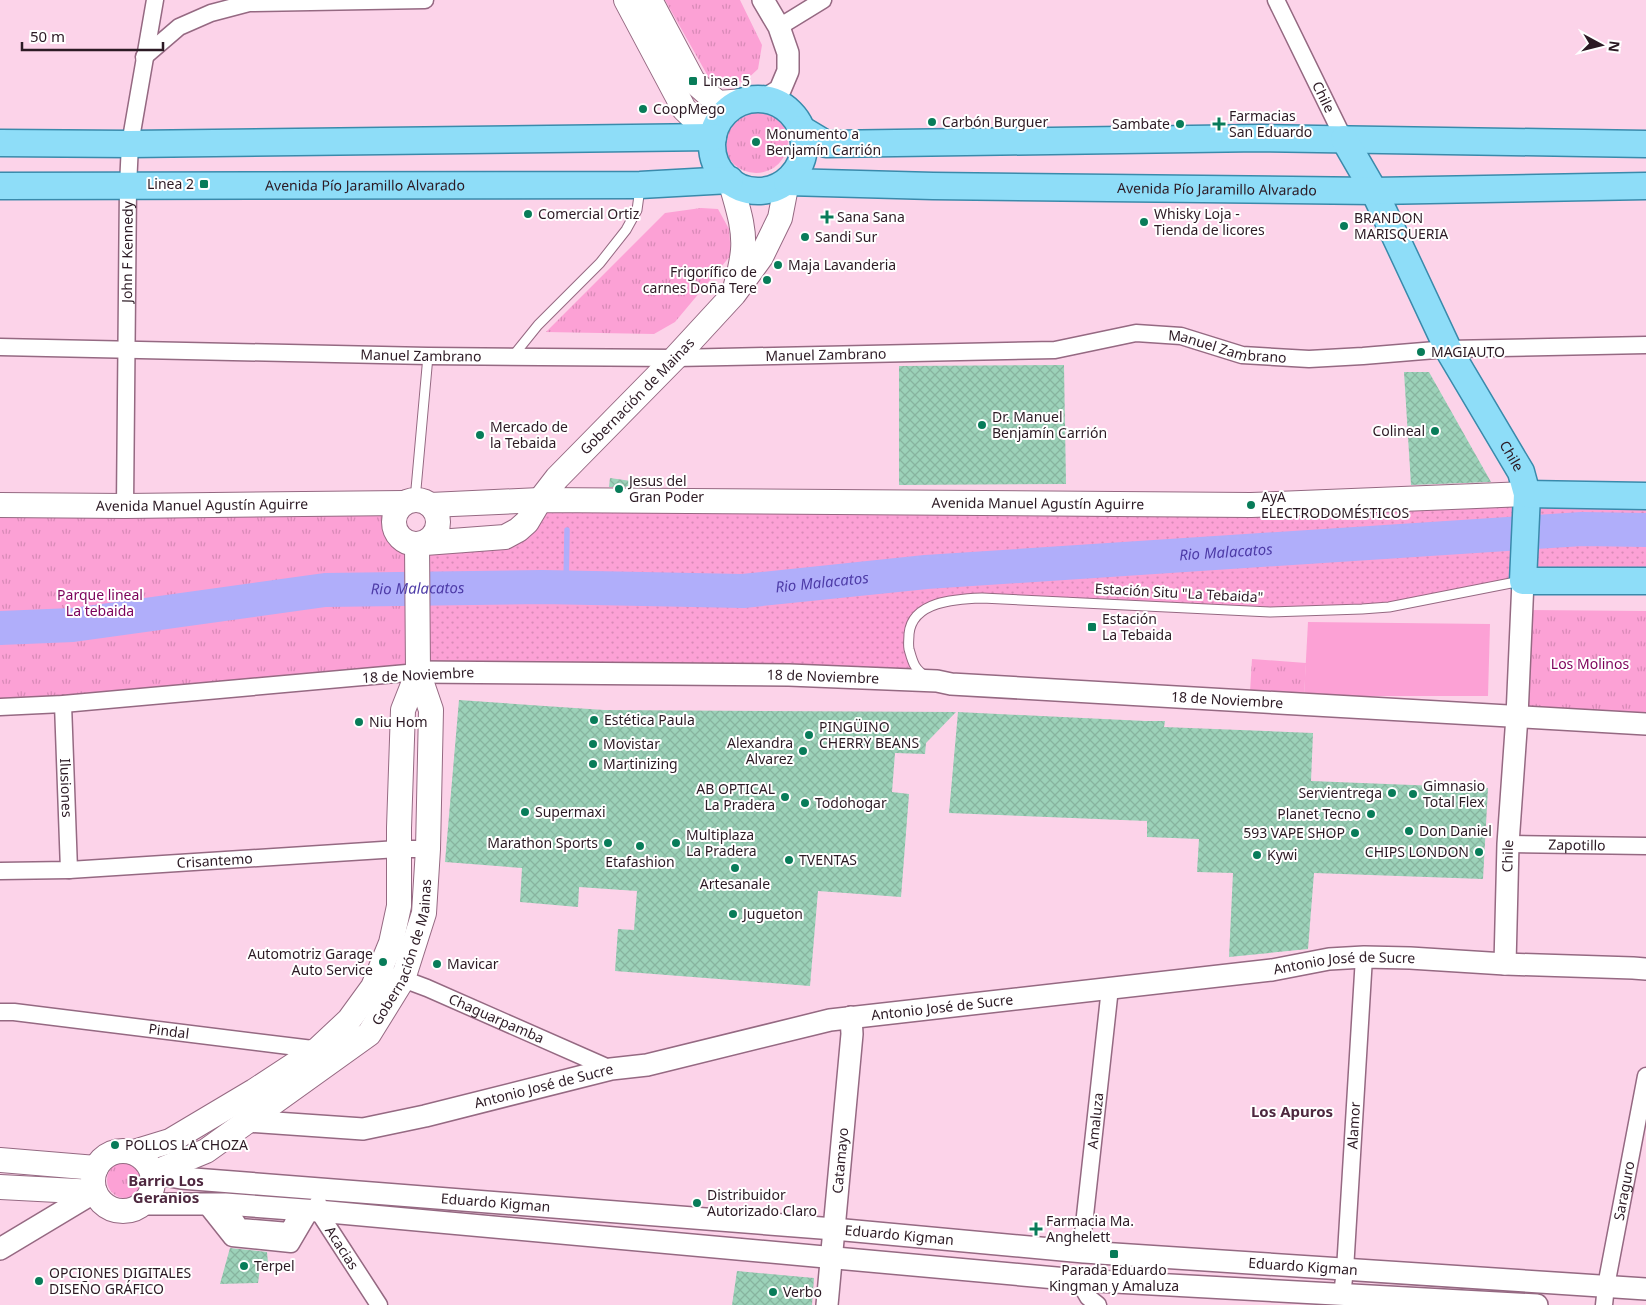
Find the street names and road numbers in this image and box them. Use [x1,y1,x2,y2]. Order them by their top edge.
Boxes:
street label: Chile [1308,78,1340,116]
street label: Avenida Pío Jaramillo Alvarado [265,175,465,195]
street label: Avenida Pío Jaramillo Alvarado [1117,178,1317,199]
street label: John F Kennedy [117,200,137,305]
street label: Manuel Zambrano [1168,325,1287,367]
street label: Gobernación de Mainas [575,333,698,458]
street label: Manuel Zambrano [765,344,887,365]
street label: Manuel Zambrano [360,345,482,365]
street label: Chile [1495,437,1529,475]
street label: Avenida Manuel Agustín Aguirre [932,493,1144,513]
street label: Avenida Manuel Agustín Aguirre [96,494,308,515]
street label: Estación Situ "La Tebaida" [1094,579,1264,606]
street label: 18 de Noviembre [361,662,475,687]
street label: 18 de Noviembre [767,665,880,688]
street label: 18 de Noviembre [1170,687,1284,712]
street label: Ilusiones [56,758,77,818]
street label: Zapotillo [1548,835,1606,854]
street label: Chile [1497,839,1517,873]
street label: Crisantemo [176,848,253,872]
street label: Gobernación de Mainas [367,878,435,1029]
street label: Antonio José de Sucre [1272,947,1416,979]
street label: Chaguarpamba [446,989,547,1047]
street label: Antonio José de Sucre [870,989,1014,1024]
street label: Pindal [147,1019,190,1043]
street label: Antonio José de Sucre [472,1059,615,1112]
street label: Amaluza [1082,1092,1107,1150]
street label: Alamor [1342,1101,1364,1150]
street label: Catamayo [827,1127,852,1194]
street label: Saraguro [1609,1159,1639,1222]
street label: Eduardo Kigman [440,1188,551,1216]
street label: Eduardo Kigman [844,1220,955,1249]
street label: Acacias [321,1222,364,1273]
street label: Eduardo Kigman [1248,1253,1358,1279]

